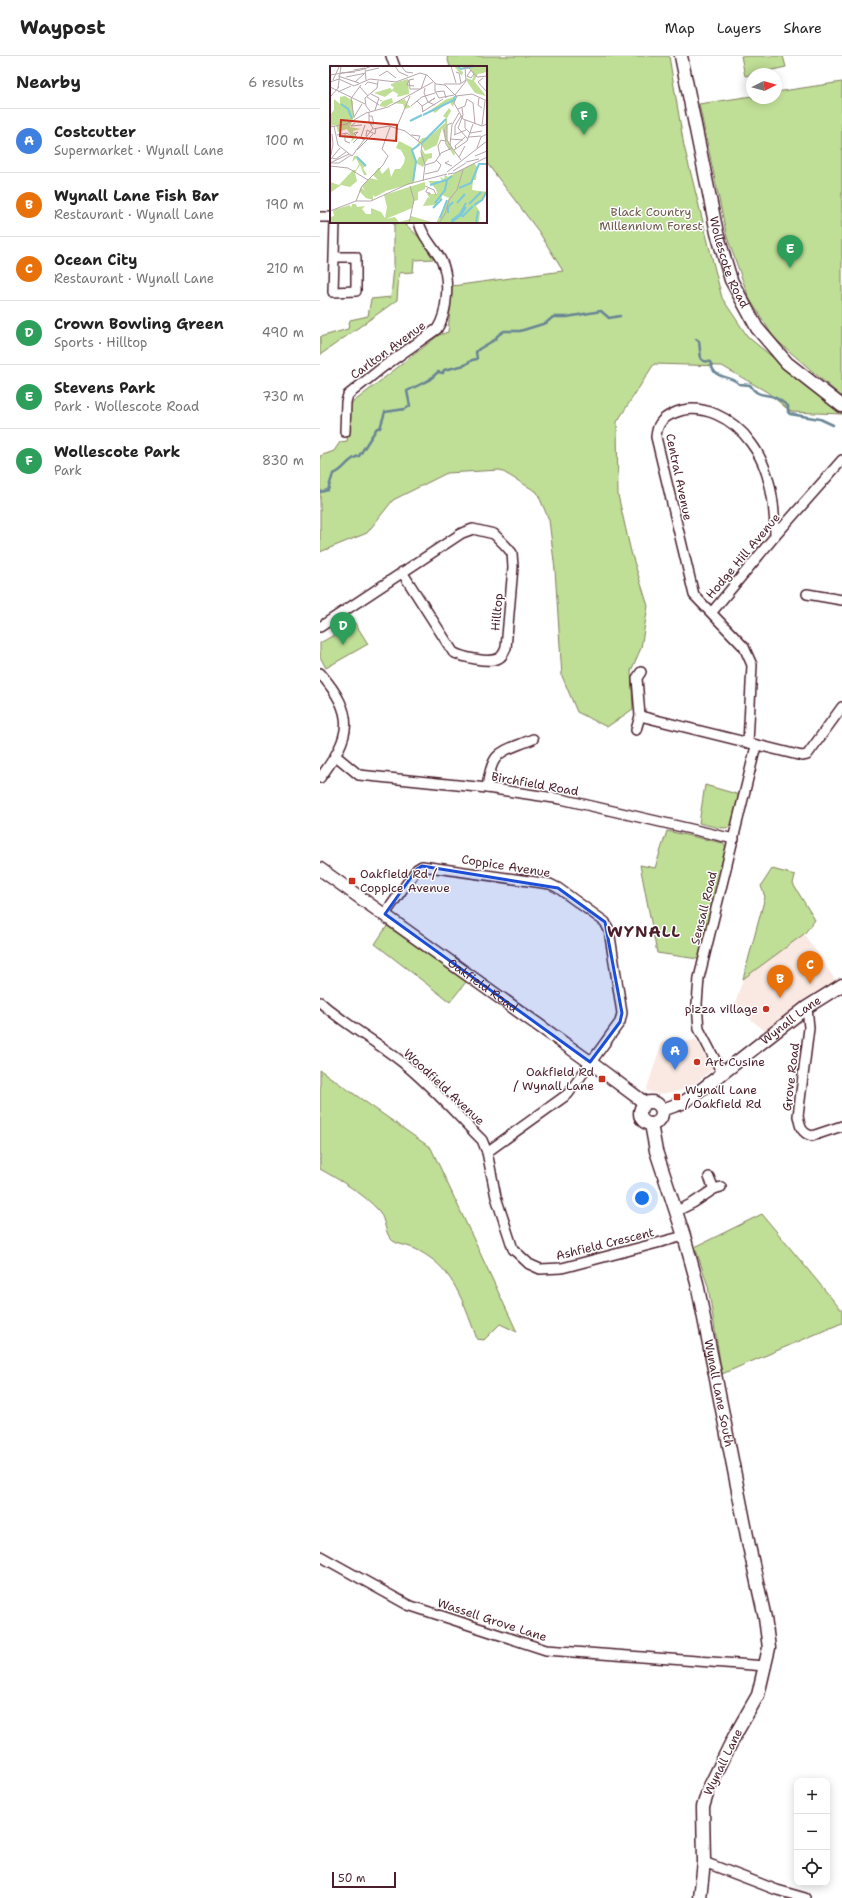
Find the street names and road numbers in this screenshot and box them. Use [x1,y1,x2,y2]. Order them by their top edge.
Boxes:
street label: Wollescote Road [706,215,753,311]
street label: Carlton Avenue [347,317,429,383]
street label: Central Avenue [662,432,696,522]
street label: Hodge Hill Avenue [702,510,784,602]
street label: Hilltop [487,592,507,632]
street label: Birchfield Road [490,768,580,800]
street label: Coppice Avenue [460,851,552,881]
street label: Sensall Road [687,869,721,946]
street label: Oakfield Road [444,955,521,1016]
street label: Wynall Lane [757,992,824,1048]
street label: Grove Road [779,1042,803,1112]
street label: Woodfield Avenue [400,1045,488,1129]
street label: Ashfield Crescent [554,1224,656,1264]
street label: Wynall Lane South [700,1338,737,1448]
street label: Wassell Grove Lane [435,1595,549,1645]
street label: Wynall Lane [700,1726,746,1798]

